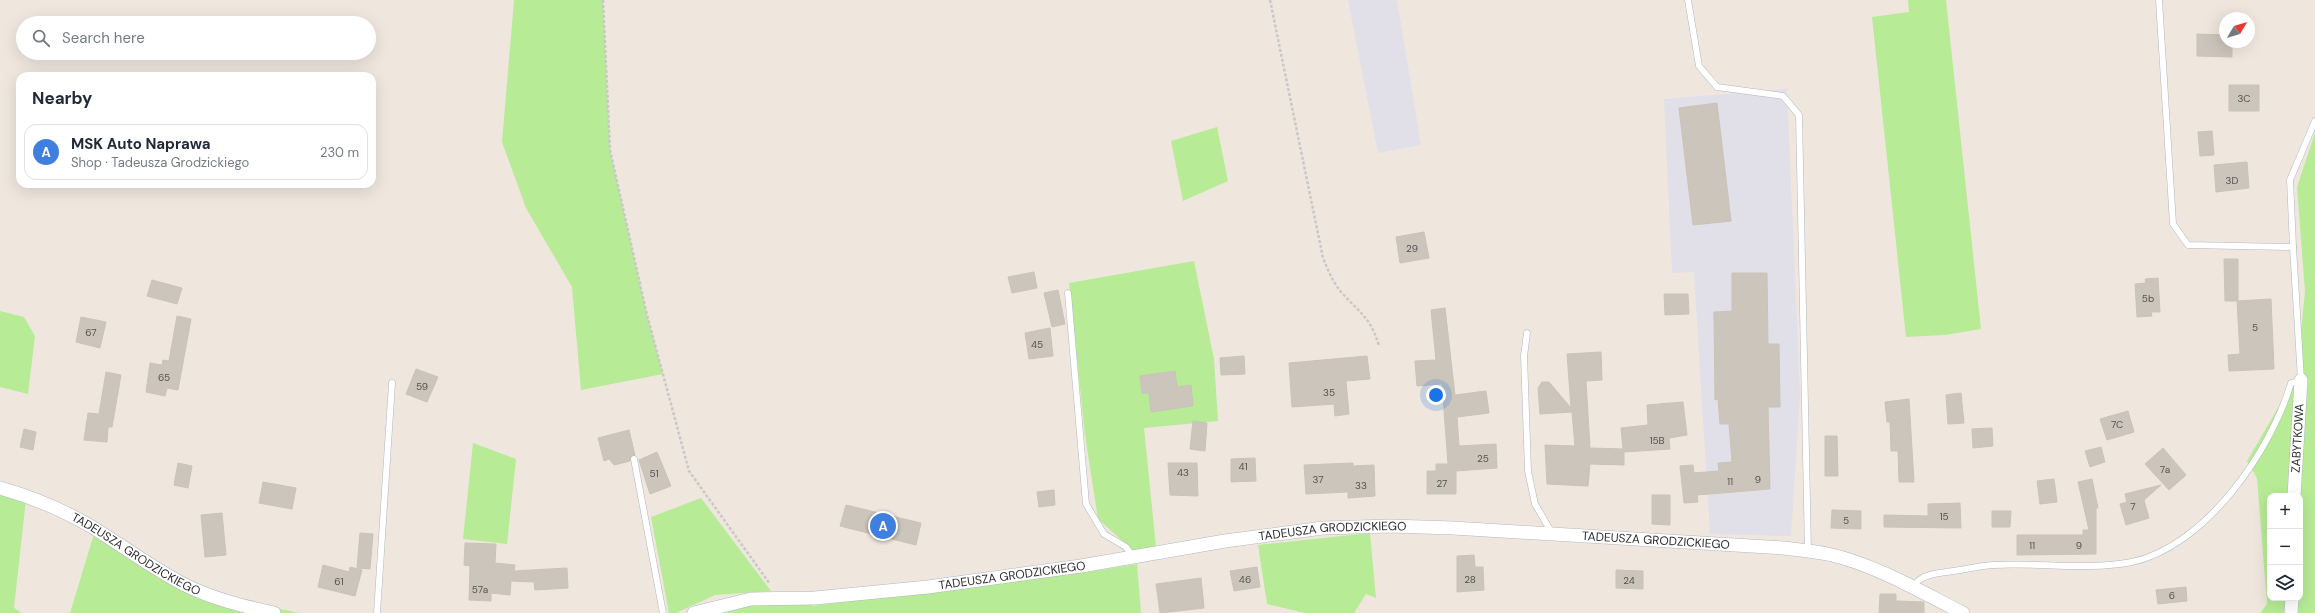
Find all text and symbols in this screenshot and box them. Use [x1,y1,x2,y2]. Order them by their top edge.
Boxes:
north arrow [2219,12,2255,48]
search box [16,16,376,60]
icon: search [30,27,52,49]
text: Search here [62,28,145,48]
text: Nearby [32,87,92,109]
house number: 3C [2237,92,2251,105]
text: MSK Auto Naprawa [71,134,211,154]
text: A [41,144,51,161]
text: 230 m [320,144,359,161]
text: Shop · Tadeusza Grodzickiego [71,154,249,171]
house number: 3D [2226,174,2239,187]
house number: 29 [1406,242,1418,255]
house number: 5b [2142,292,2154,305]
house number: 5 [2252,321,2258,334]
house number: 67 [85,326,97,339]
house number: 45 [1031,338,1043,351]
house number: 65 [158,371,170,384]
house number: 59 [416,380,428,393]
your location [1426,385,1446,405]
house number: 35 [1323,386,1335,399]
street label: ZABYTKOWA [2287,403,2308,473]
house number: 7C [2111,418,2123,431]
house number: 15B [1649,434,1665,447]
house number: 25 [1477,452,1489,465]
house number: 41 [1238,460,1248,473]
house number: 7a [2160,463,2170,476]
house number: 43 [1177,466,1189,479]
house number: 51 [649,467,659,480]
house number: 37 [1312,473,1324,486]
house number: 9 [1755,473,1761,486]
house number: 11 [1727,475,1733,488]
house number: 27 [1437,477,1447,490]
house number: 33 [1355,479,1367,492]
map controls [2267,493,2303,601]
button: + [2267,493,2303,529]
house number: 7 [2130,500,2136,513]
street label: TADEUSZA GRODZICKIEGO [69,509,203,599]
house number: 15 [1939,510,1949,523]
pin: A [870,511,896,541]
house number: 5 [1843,514,1849,527]
street label: TADEUSZA GRODZICKIEGO [1258,518,1407,544]
street label: TADEUSZA GRODZICKIEGO [1581,528,1730,553]
button: − [2267,529,2303,565]
house number: 11 [2029,539,2035,552]
house number: 9 [2076,539,2082,552]
street label: TADEUSZA GRODZICKIEGO [938,557,1086,593]
button: layers [2267,565,2303,601]
house number: 46 [1239,573,1251,586]
house number: 28 [1464,573,1476,586]
house number: 24 [1623,574,1635,587]
house number: 61 [334,575,344,588]
house number: 57a [472,583,488,596]
house number: 6 [2169,589,2175,602]

